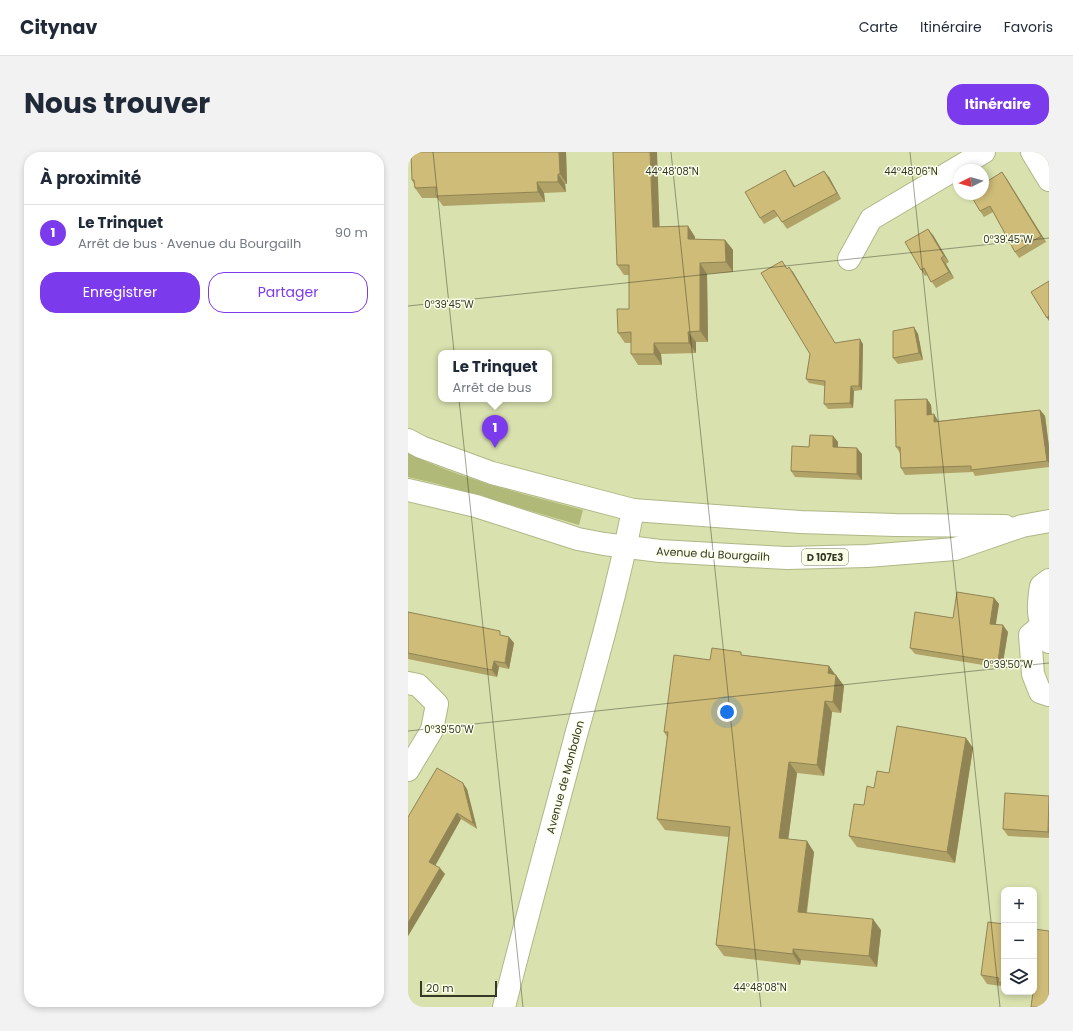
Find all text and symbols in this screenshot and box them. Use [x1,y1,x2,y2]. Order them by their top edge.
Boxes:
text: Citynav [20,14,97,41]
text: Carte [859,17,898,37]
text: Itinéraire [920,17,982,37]
text: Favoris [1004,17,1053,37]
text: Nous trouver [24,84,210,123]
button: Itinéraire [947,84,1049,125]
text: 44°48'08"N [645,164,699,179]
text: 44°48'06"N [884,164,938,179]
north arrow [953,164,989,200]
text: À proximité [40,166,141,190]
text: Le Trinquet [78,212,163,233]
text: 1 [51,223,55,242]
text: 90 m [335,223,368,242]
text: 0°39'45"W [983,232,1033,247]
text: Arrêt de bus · Avenue du Bourgailh [78,234,301,253]
button: Enregistrer [40,272,200,313]
button: Partager [208,272,368,313]
text: 0°39'45"W [424,297,474,312]
popup [438,350,552,402]
text: Le Trinquet [452,356,538,377]
text: Arrêt de bus [452,378,531,397]
pin: 1 [482,415,508,448]
street label: Avenue du Bourgailh [656,543,770,565]
road number: D 107E3 [802,549,848,565]
text: 0°39'50"W [983,657,1033,672]
your location [717,702,737,722]
street label: Avenue de Monbalon [542,719,588,835]
text: 0°39'50"W [424,722,474,737]
map controls [1001,887,1037,995]
button: + [1001,887,1037,923]
button: − [1001,923,1037,959]
button: layers [1001,959,1037,995]
scale bar [420,979,497,998]
text: 20 m [426,980,454,996]
text: 44°48'08"N [733,980,787,995]

